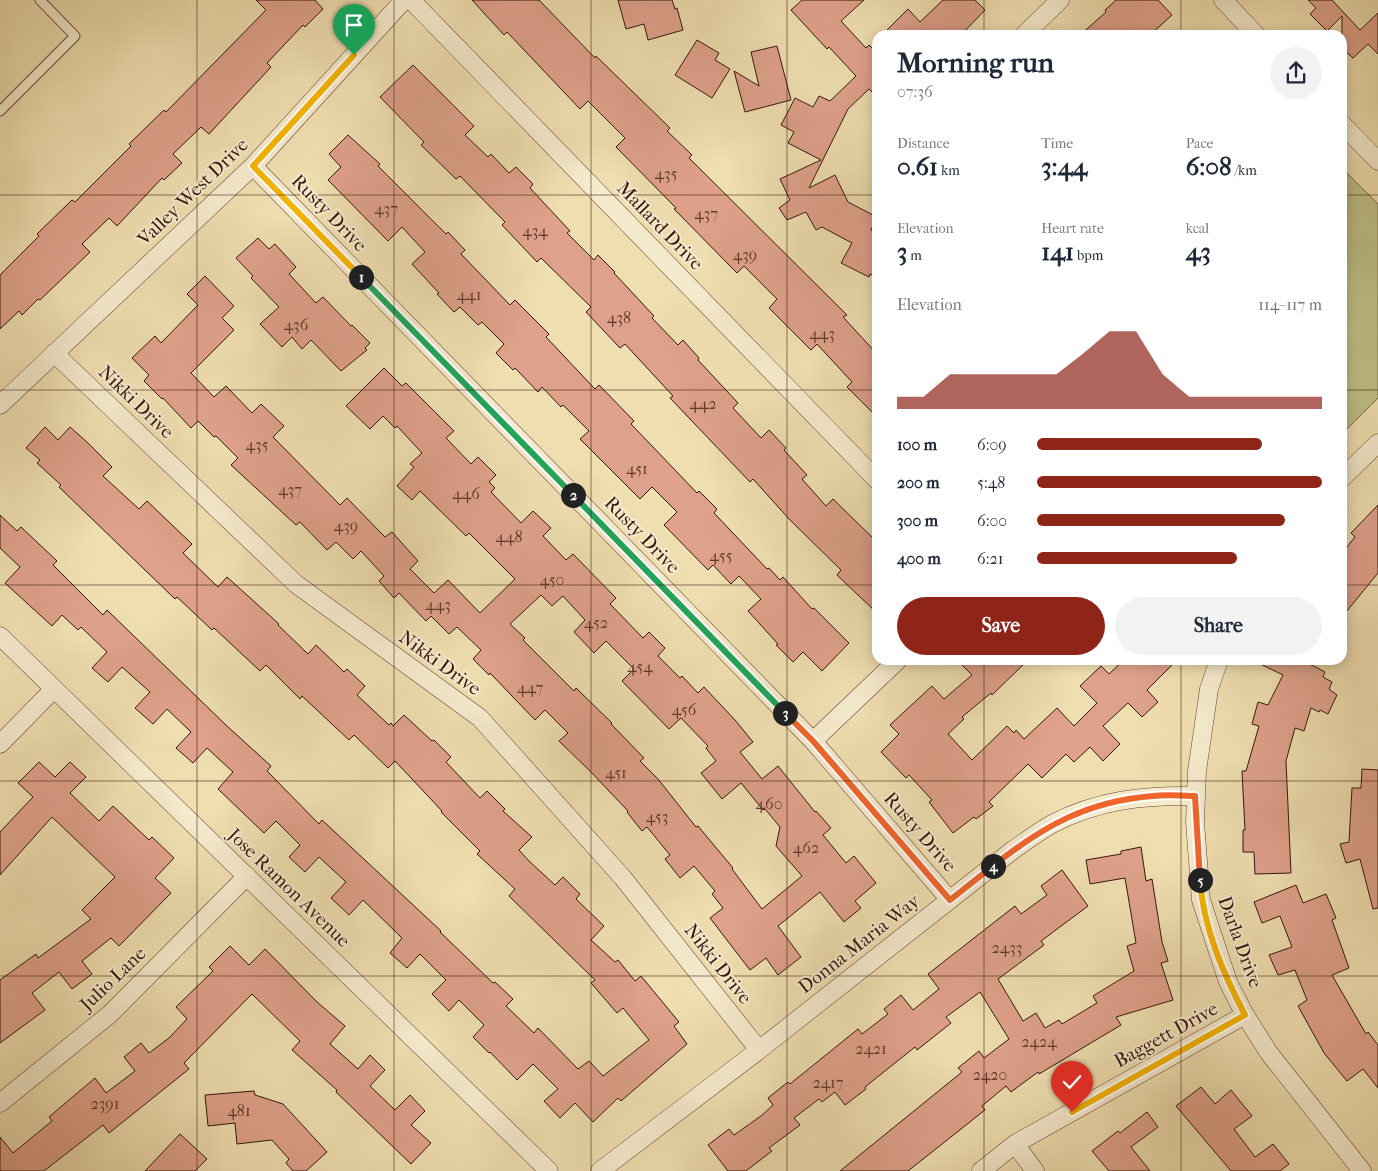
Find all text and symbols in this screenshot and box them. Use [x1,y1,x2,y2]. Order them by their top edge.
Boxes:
pin [333,4,375,55]
icon: arrive [340,11,368,39]
text: Morning run [897,46,1054,79]
button: share [1270,47,1322,99]
text: 07:36 [897,82,933,101]
street label: Valley West Drive [133,134,253,251]
text: Distance [897,135,950,152]
text: Time [1041,135,1073,152]
text: Pace [1186,135,1214,152]
text: 0.61 [897,152,938,181]
text: 3:44 [1041,152,1087,181]
text: 6:08 [1186,152,1232,181]
text: km [938,162,960,179]
text: /km [1232,162,1257,179]
house number: 435 [655,164,678,183]
street label: Rusty Drive [287,170,371,256]
street label: Mallard Drive [612,177,708,275]
house number: 437 [374,199,398,218]
house number: 437 [694,204,718,223]
text: Elevation [897,220,954,237]
text: Heart rate [1041,220,1104,237]
text: kcal [1186,220,1209,237]
house number: 434 [522,221,548,240]
text: 3 [897,237,907,266]
text: 141 [1041,237,1074,266]
text: 43 [1186,237,1211,266]
house number: 439 [733,245,757,264]
text: m [907,247,922,264]
text: bpm [1074,247,1103,264]
pin: 1 [348,264,374,290]
text: 1 [359,269,364,286]
house number: 441 [457,285,481,304]
text: Elevation [897,295,962,314]
text: 114–117 m [1258,295,1322,314]
house number: 438 [607,308,631,327]
house number: 436 [284,315,309,334]
house number: 443 [809,324,835,343]
street label: Nikki Drive [94,361,178,443]
house number: 442 [689,394,717,413]
house number: 435 [246,435,269,454]
text: 100 m [897,435,937,454]
text: 6:09 [977,435,1007,454]
house number: 451 [626,459,648,478]
text: 200 m [897,473,940,492]
text: 5:48 [977,473,1005,492]
house number: 437 [278,480,302,499]
pin: 2 [560,482,586,508]
house number: 446 [452,484,480,503]
text: 2 [570,487,577,504]
street label: Rusty Drive [600,492,684,578]
text: 300 m [897,511,938,530]
text: 6:00 [977,511,1007,530]
house number: 439 [334,516,358,535]
house number: 448 [495,527,523,546]
house number: 455 [710,546,732,565]
text: 400 m [897,549,941,568]
text: 6:21 [977,549,1003,568]
house number: 450 [540,570,564,589]
house number: 443 [425,595,451,614]
button: Save [897,597,1105,655]
button: Share [1115,597,1322,655]
house number: 452 [584,613,608,632]
street label: Nikki Drive [395,626,485,700]
house number: 454 [627,657,653,676]
house number: 447 [517,678,543,697]
house number: 456 [672,700,697,719]
pin: 3 [772,700,798,726]
text: 3 [783,705,788,722]
house number: 451 [605,763,627,782]
street label: Rusty Drive [879,788,961,876]
house number: 460 [756,794,782,813]
house number: 453 [646,807,668,826]
street label: Jose Ramon Avenue [222,823,355,952]
house number: 462 [793,838,819,857]
pin: 4 [980,854,1006,878]
text: 4 [989,858,998,875]
pin: 5 [1188,868,1212,892]
text: 5 [1197,872,1204,889]
street label: Donna Maria Way [794,889,925,998]
street label: Darla Drive [1213,893,1267,991]
street label: Nikki Drive [680,920,756,1008]
house number: 2433 [992,938,1022,957]
street label: Julio Lane [74,942,150,1017]
street label: Baggett Drive [1110,998,1222,1072]
house number: 2424 [1021,1032,1057,1051]
house number: 2421 [855,1039,887,1058]
pin [1051,1061,1093,1112]
house number: 2420 [973,1065,1007,1084]
icon: check [1058,1068,1086,1096]
house number: 2417 [812,1073,844,1092]
house number: 2391 [91,1094,119,1113]
house number: 481 [227,1101,251,1120]

